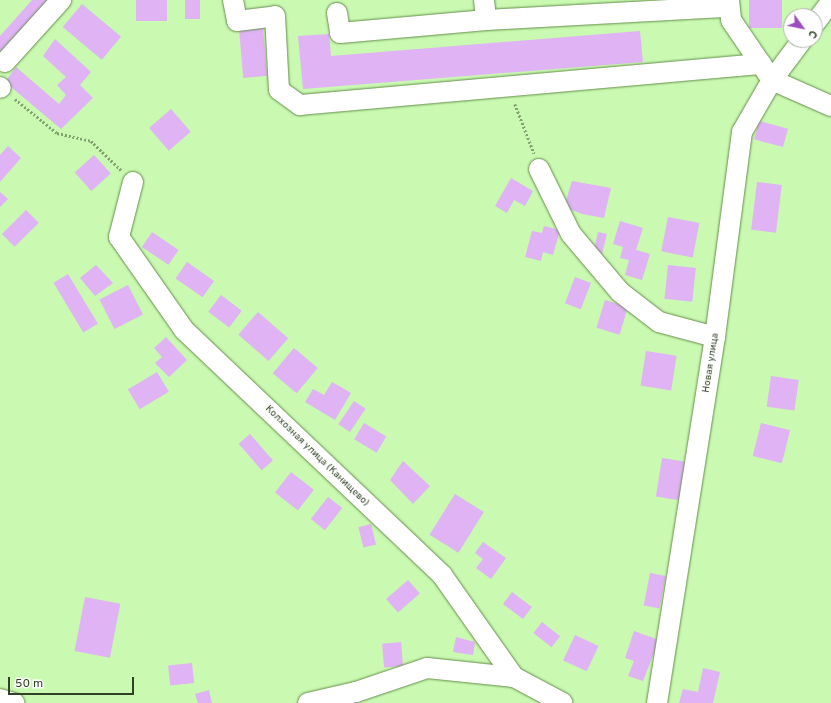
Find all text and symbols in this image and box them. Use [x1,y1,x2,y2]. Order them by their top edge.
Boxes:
north arrow [783,8,823,48]
text: С [804,27,820,41]
street label: Новая улица [700,332,722,394]
street label: Колхозная улица (Канищево) [262,403,372,509]
scale bar [10,669,136,695]
text: 50 m [15,676,43,692]

